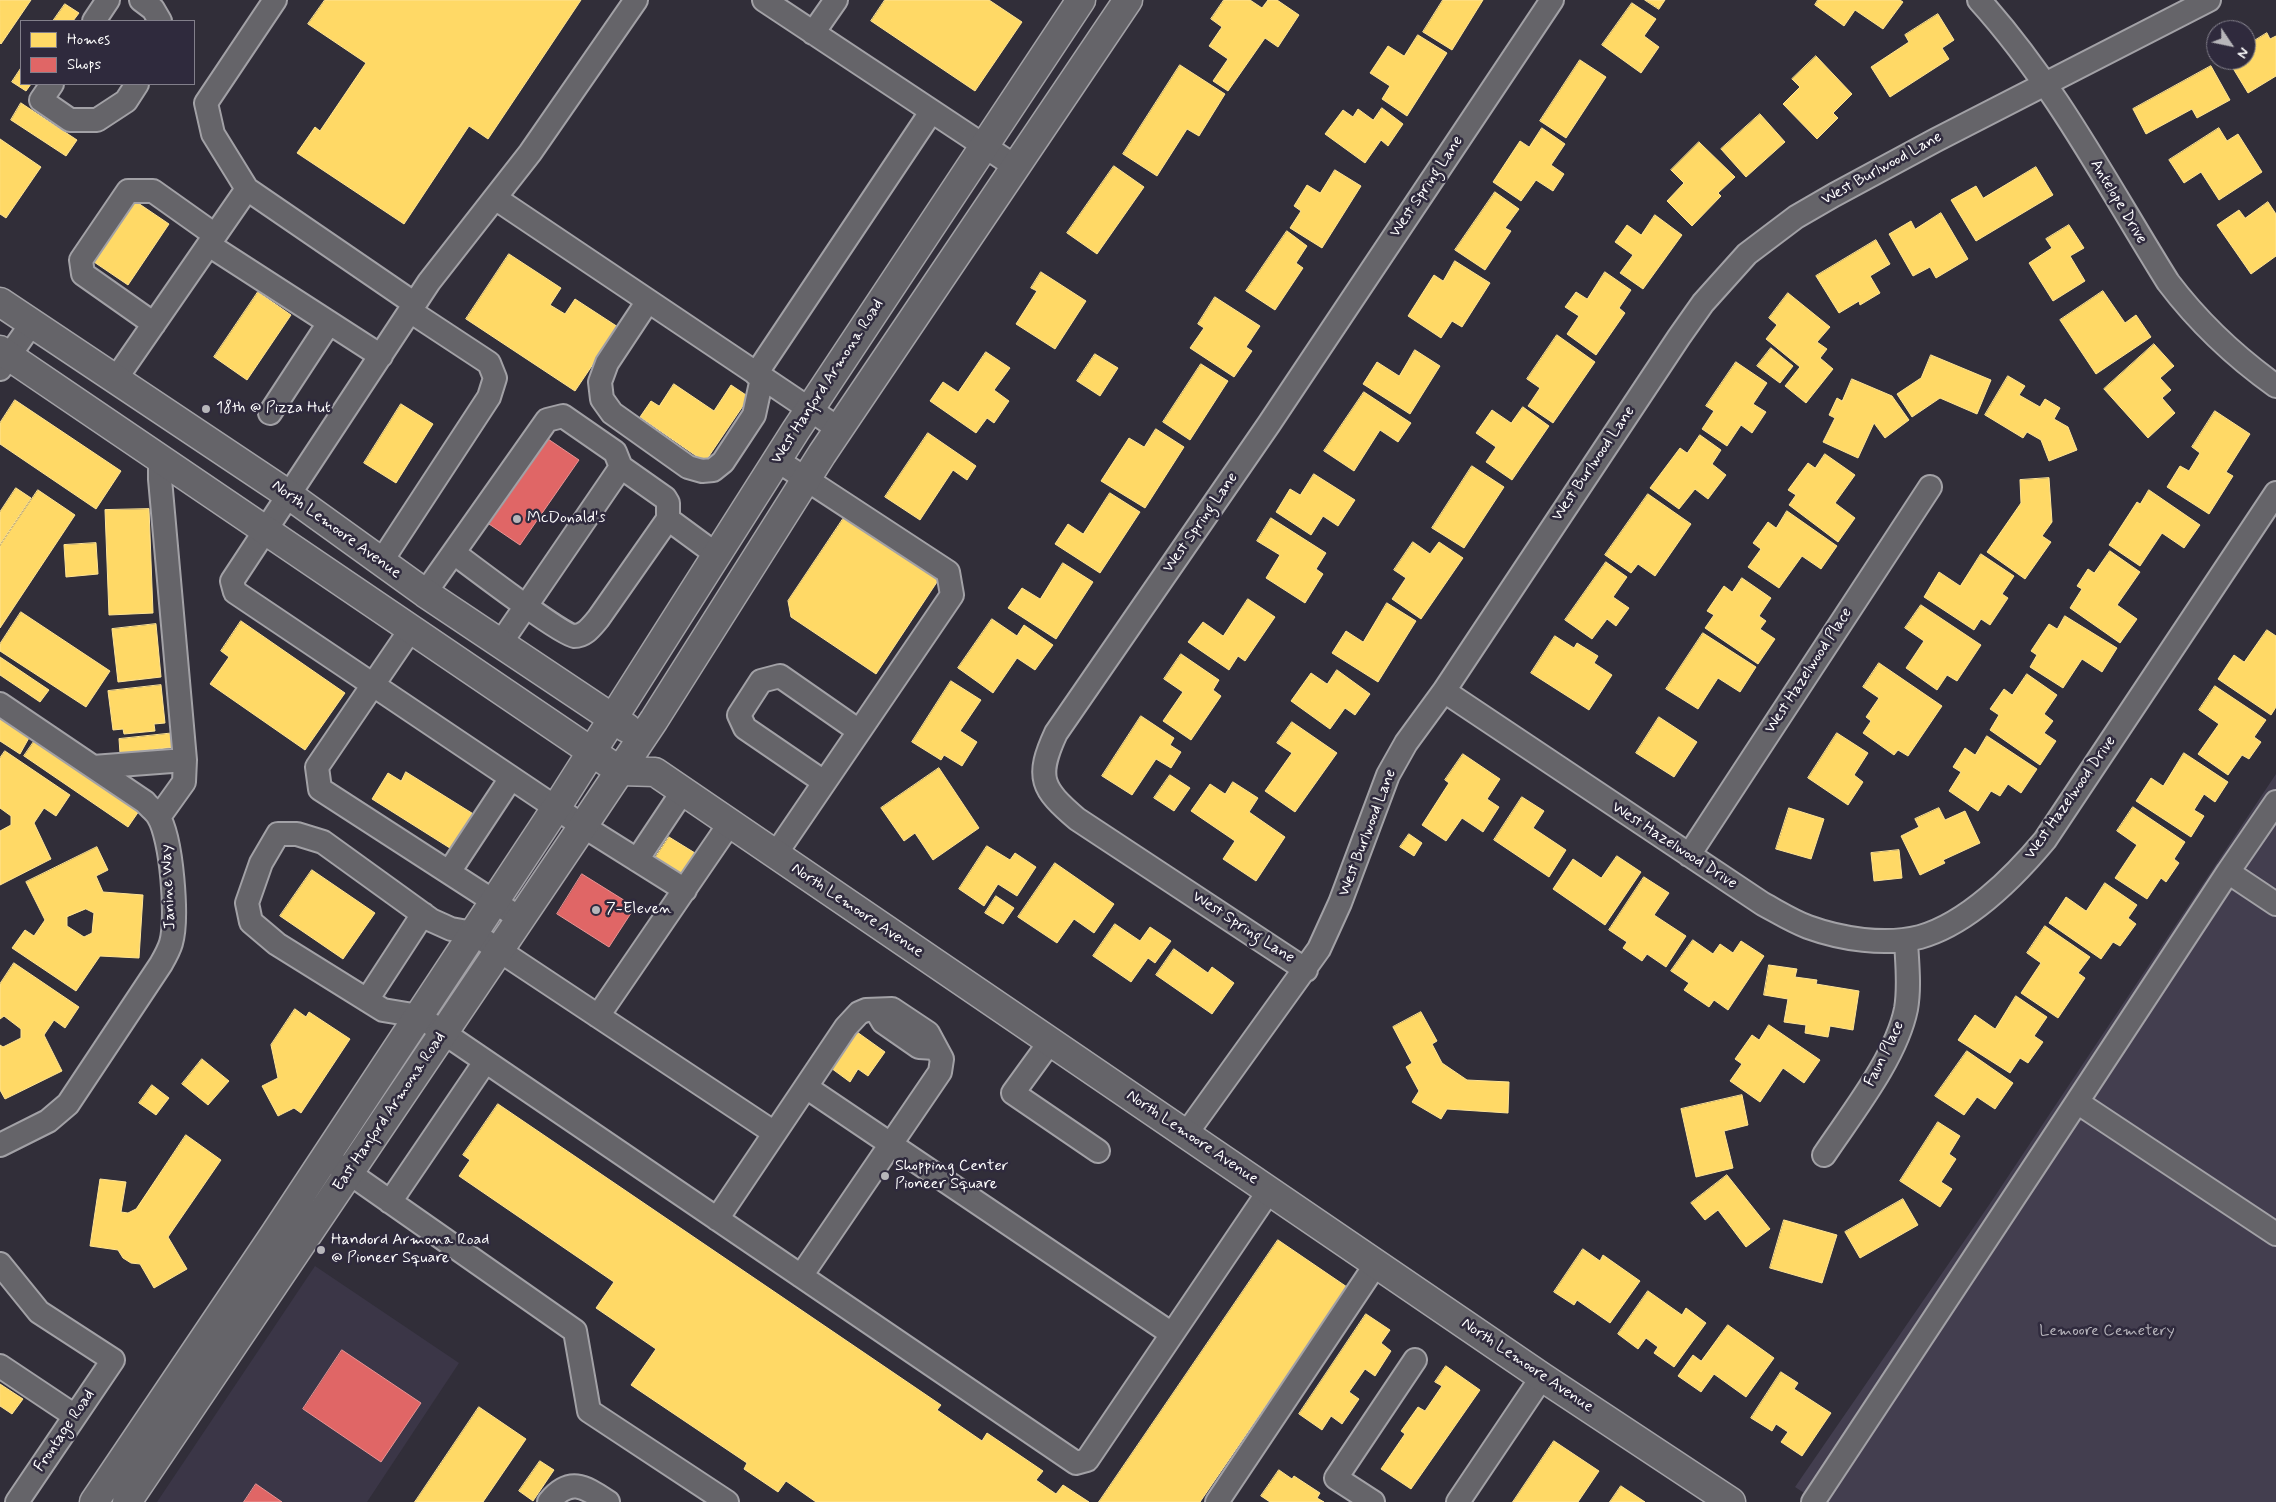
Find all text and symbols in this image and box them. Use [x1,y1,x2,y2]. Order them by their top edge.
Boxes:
legend [20,20,195,85]
north arrow [2206,20,2256,70]
text: Homes [67,30,110,50]
text: N [2233,44,2253,62]
text: Shops [67,55,101,75]
street label: West Burlwood Lane [1818,128,1946,210]
street label: West Spring Lane [1386,133,1468,241]
street label: Antelope Drive [2085,156,2151,248]
street label: West Hanford Armona Road [768,296,888,468]
place label: 18th @ Pizza Hut [216,399,331,419]
marker: 18th @ Pizza Hut [200,403,212,415]
street label: West Burlwood Lane [1548,403,1640,525]
street label: West Spring Lane [1159,469,1243,577]
street label: North Lemoore Avenue [267,477,405,583]
place label: McDonald's [527,509,606,529]
marker: McDonald's [511,513,523,525]
street label: West Hazelwood Place [1761,605,1857,737]
street label: West Hazelwood Drive [2021,733,2121,863]
street label: West Burlwood Lane [1335,767,1401,899]
street label: West Hazelwood Drive [1608,798,1740,894]
street label: Janine Way [157,844,181,930]
street label: North Lemoore Avenue [787,860,927,962]
street label: West Spring Lane [1188,888,1298,968]
place label: 7-Eleven [606,900,672,920]
marker: 7-Eleven [590,904,602,916]
street label: Faun Place [1861,1018,1909,1090]
street label: East Hanford Armona Road [330,1029,450,1195]
street label: North Lemoore Avenue [1122,1087,1262,1189]
place label: Shopping Center Pioneer Square [895,1157,1008,1195]
marker: Shopping Center Pioneer Square [879,1170,891,1182]
place label: Handord Armona Road @ Pioneer Square [331,1231,489,1269]
marker: Handord Armona Road @ Pioneer Square [315,1244,327,1256]
street label: North Lemoore Avenue [1457,1315,1597,1417]
park label: Lemoore Cemetery [2039,1322,2175,1342]
street label: Frontage Road [30,1386,100,1476]

